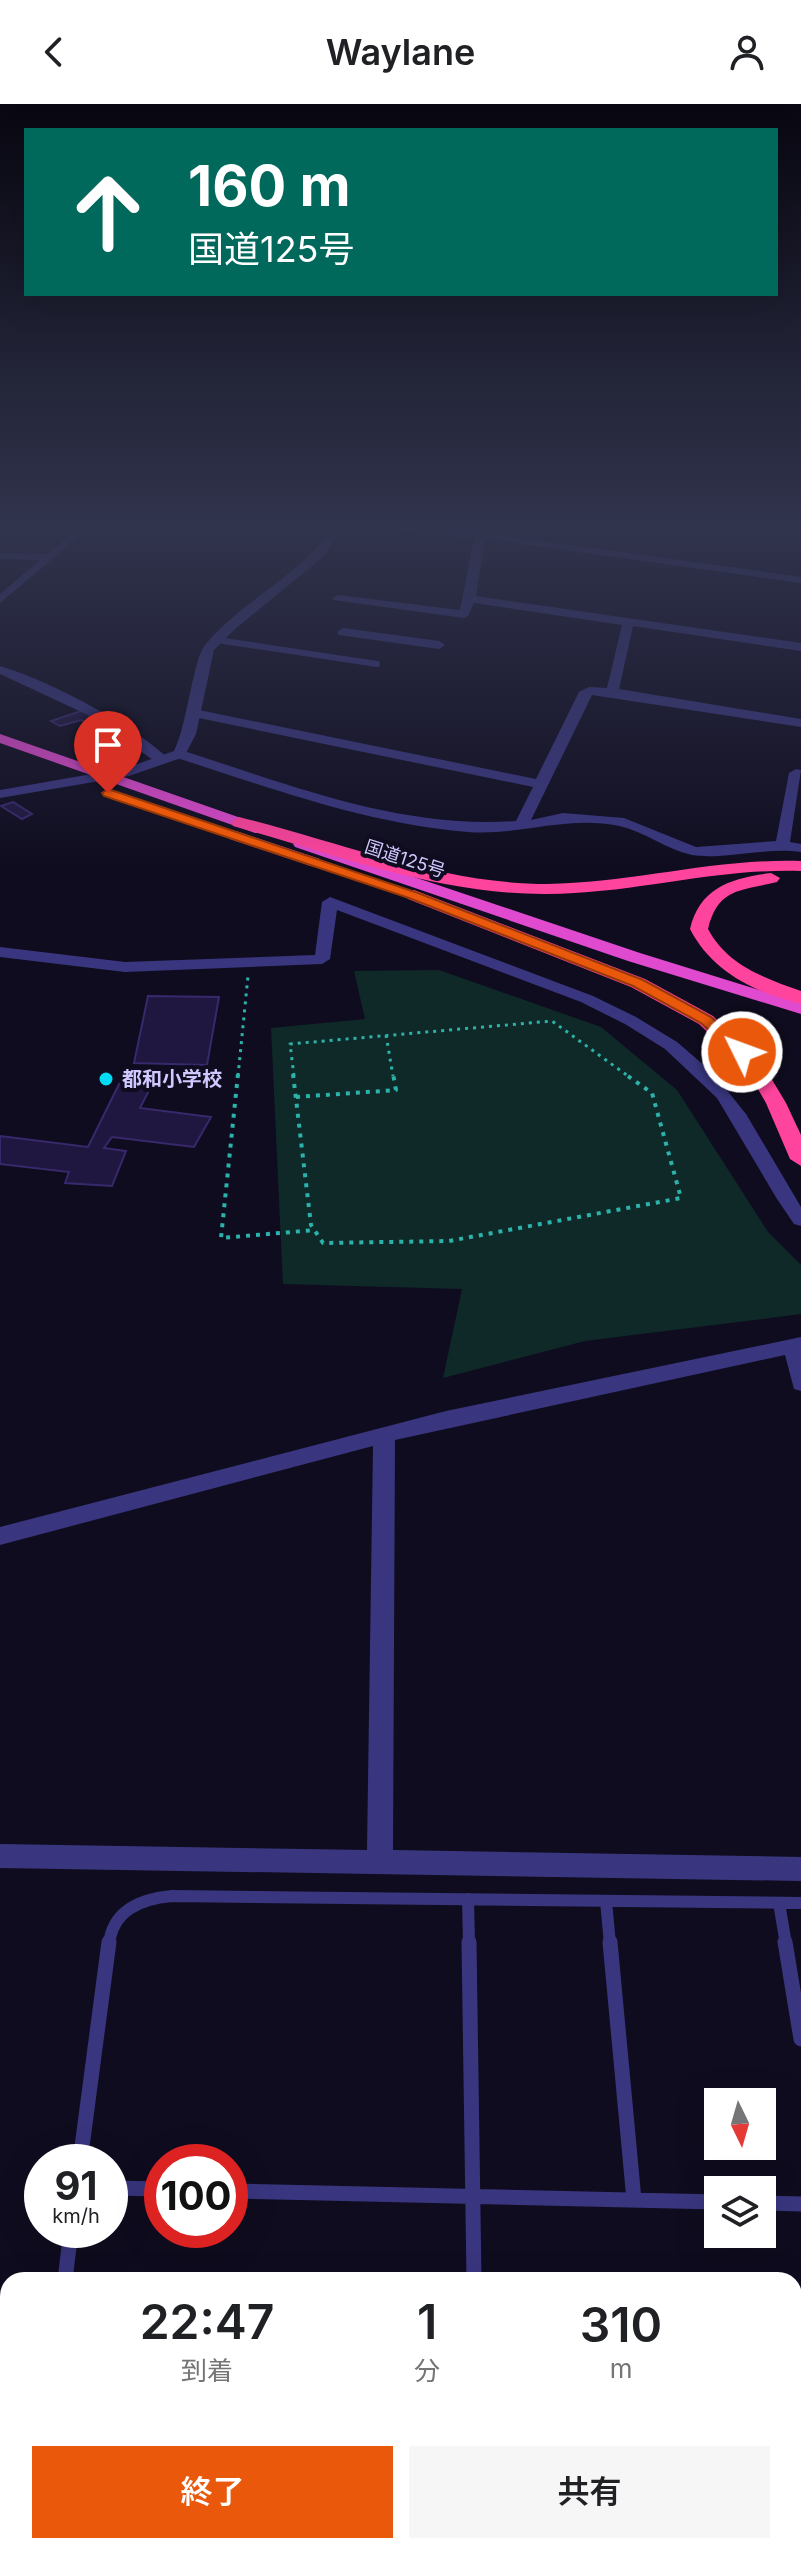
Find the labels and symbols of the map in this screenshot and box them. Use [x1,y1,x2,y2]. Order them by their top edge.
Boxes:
pin [74,711,142,793]
street label: 国道125号 [362,836,448,881]
position arrow [700,1010,784,1094]
place label: 都和小学校 [122,1067,222,1091]
marker: 都和小学校 [97,1070,115,1088]
north arrow [704,2088,776,2160]
speed limit sign: 100 [144,2144,248,2248]

